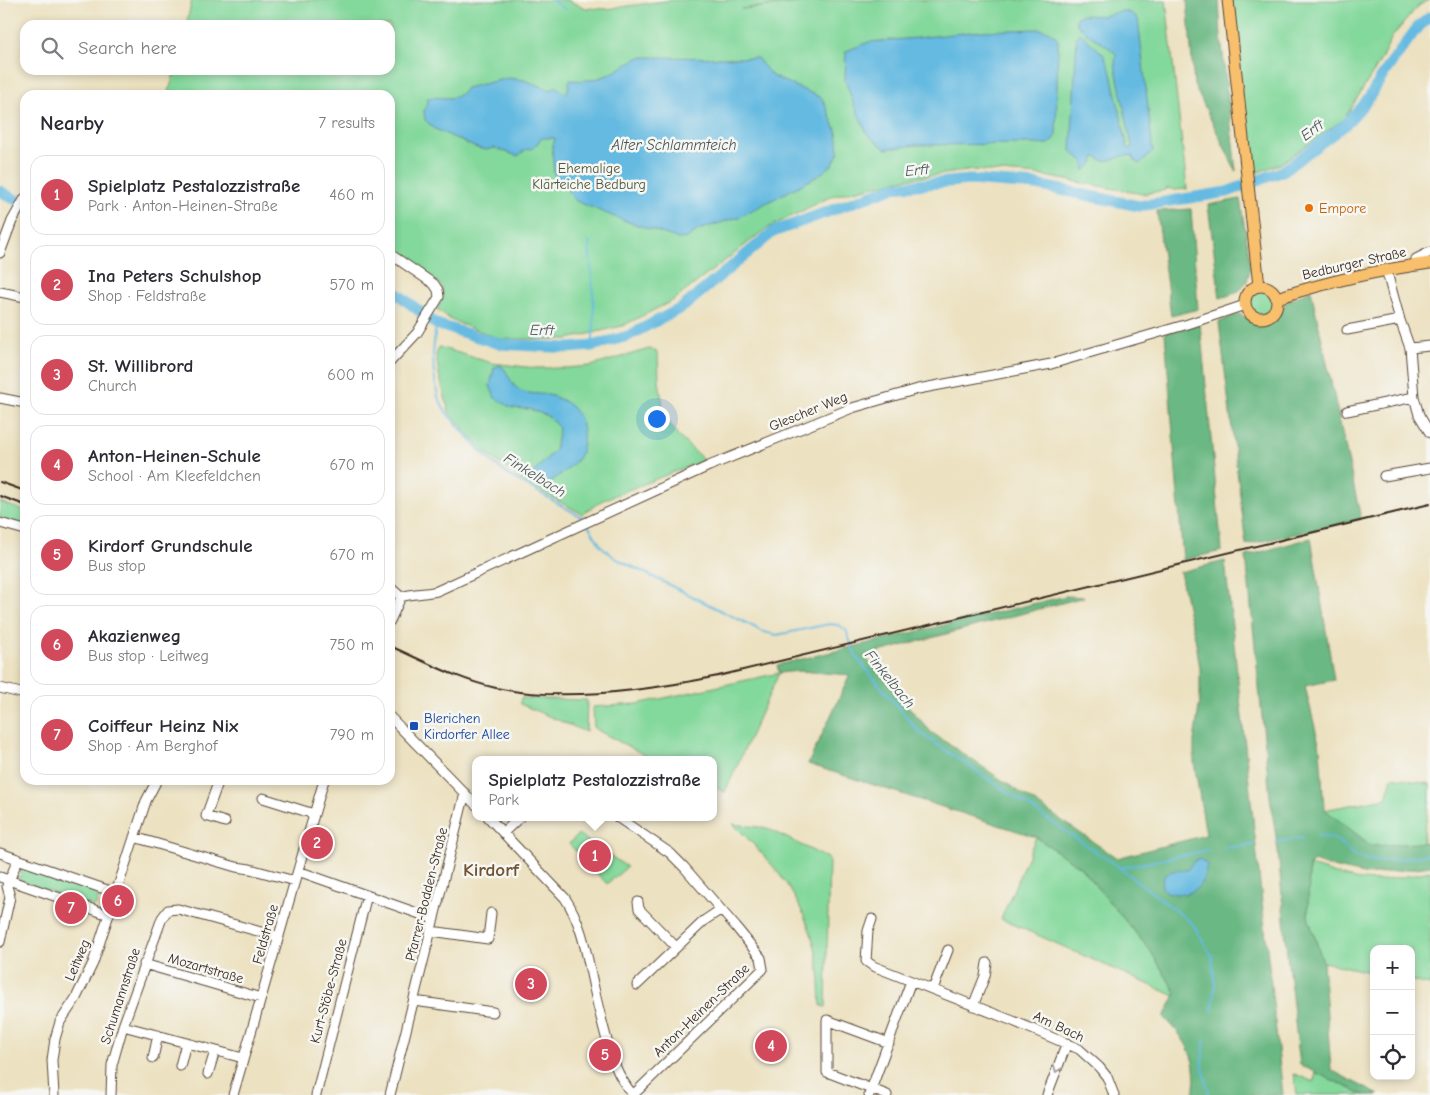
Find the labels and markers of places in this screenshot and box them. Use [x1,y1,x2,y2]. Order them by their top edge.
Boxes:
place label: Empore [1319,200,1366,217]
marker: Empore [1303,202,1315,214]
place label: Blerichen Kirdorfer Allee [424,710,510,743]
marker: Blerichen Kirdorfer Allee [408,720,420,732]
pin: 2 [301,824,333,862]
pin: 1 [579,837,611,875]
pin: 6 [102,882,134,920]
pin: 7 [55,889,87,927]
pin: 3 [515,965,547,1003]
pin: 4 [755,1027,787,1065]
pin: 5 [589,1036,621,1074]

